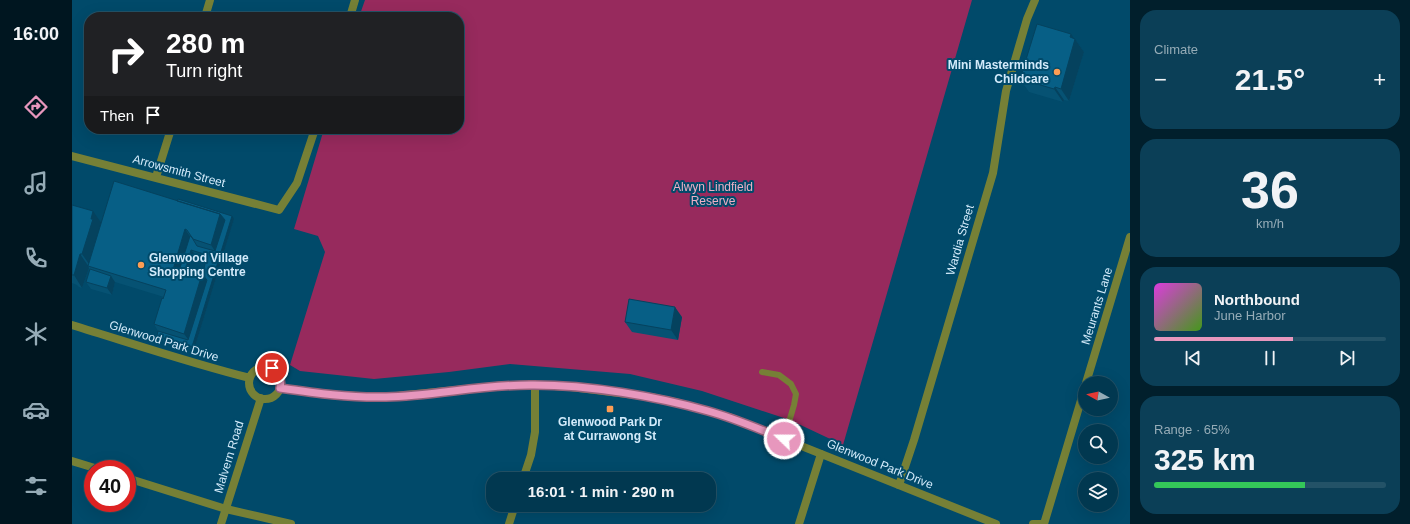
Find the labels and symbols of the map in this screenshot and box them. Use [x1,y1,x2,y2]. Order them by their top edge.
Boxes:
place label: Mini Masterminds Childcare [948,58,1049,86]
marker: Mini Masterminds Childcare [1052,67,1062,77]
street label: Arrowsmith Street [131,152,228,190]
park label: Alwyn Lindfield Reserve [673,180,753,208]
street label: Wardia Street [943,202,977,277]
place label: Glenwood Village Shopping Centre [149,251,249,279]
marker: Glenwood Village Shopping Centre [136,260,146,270]
street label: Meurants Lane [1079,265,1115,346]
street label: Glenwood Park Drive [108,318,221,364]
pin [255,351,289,385]
north arrow [1078,376,1118,416]
marker: Glenwood Park Dr at Currawong St [605,404,615,414]
place label: Glenwood Park Dr at Currawong St [558,415,662,443]
position arrow [763,418,805,460]
street label: Malvern Road [211,419,247,495]
street label: Glenwood Park Drive [825,436,935,492]
speed limit sign: 40 [84,460,136,512]

